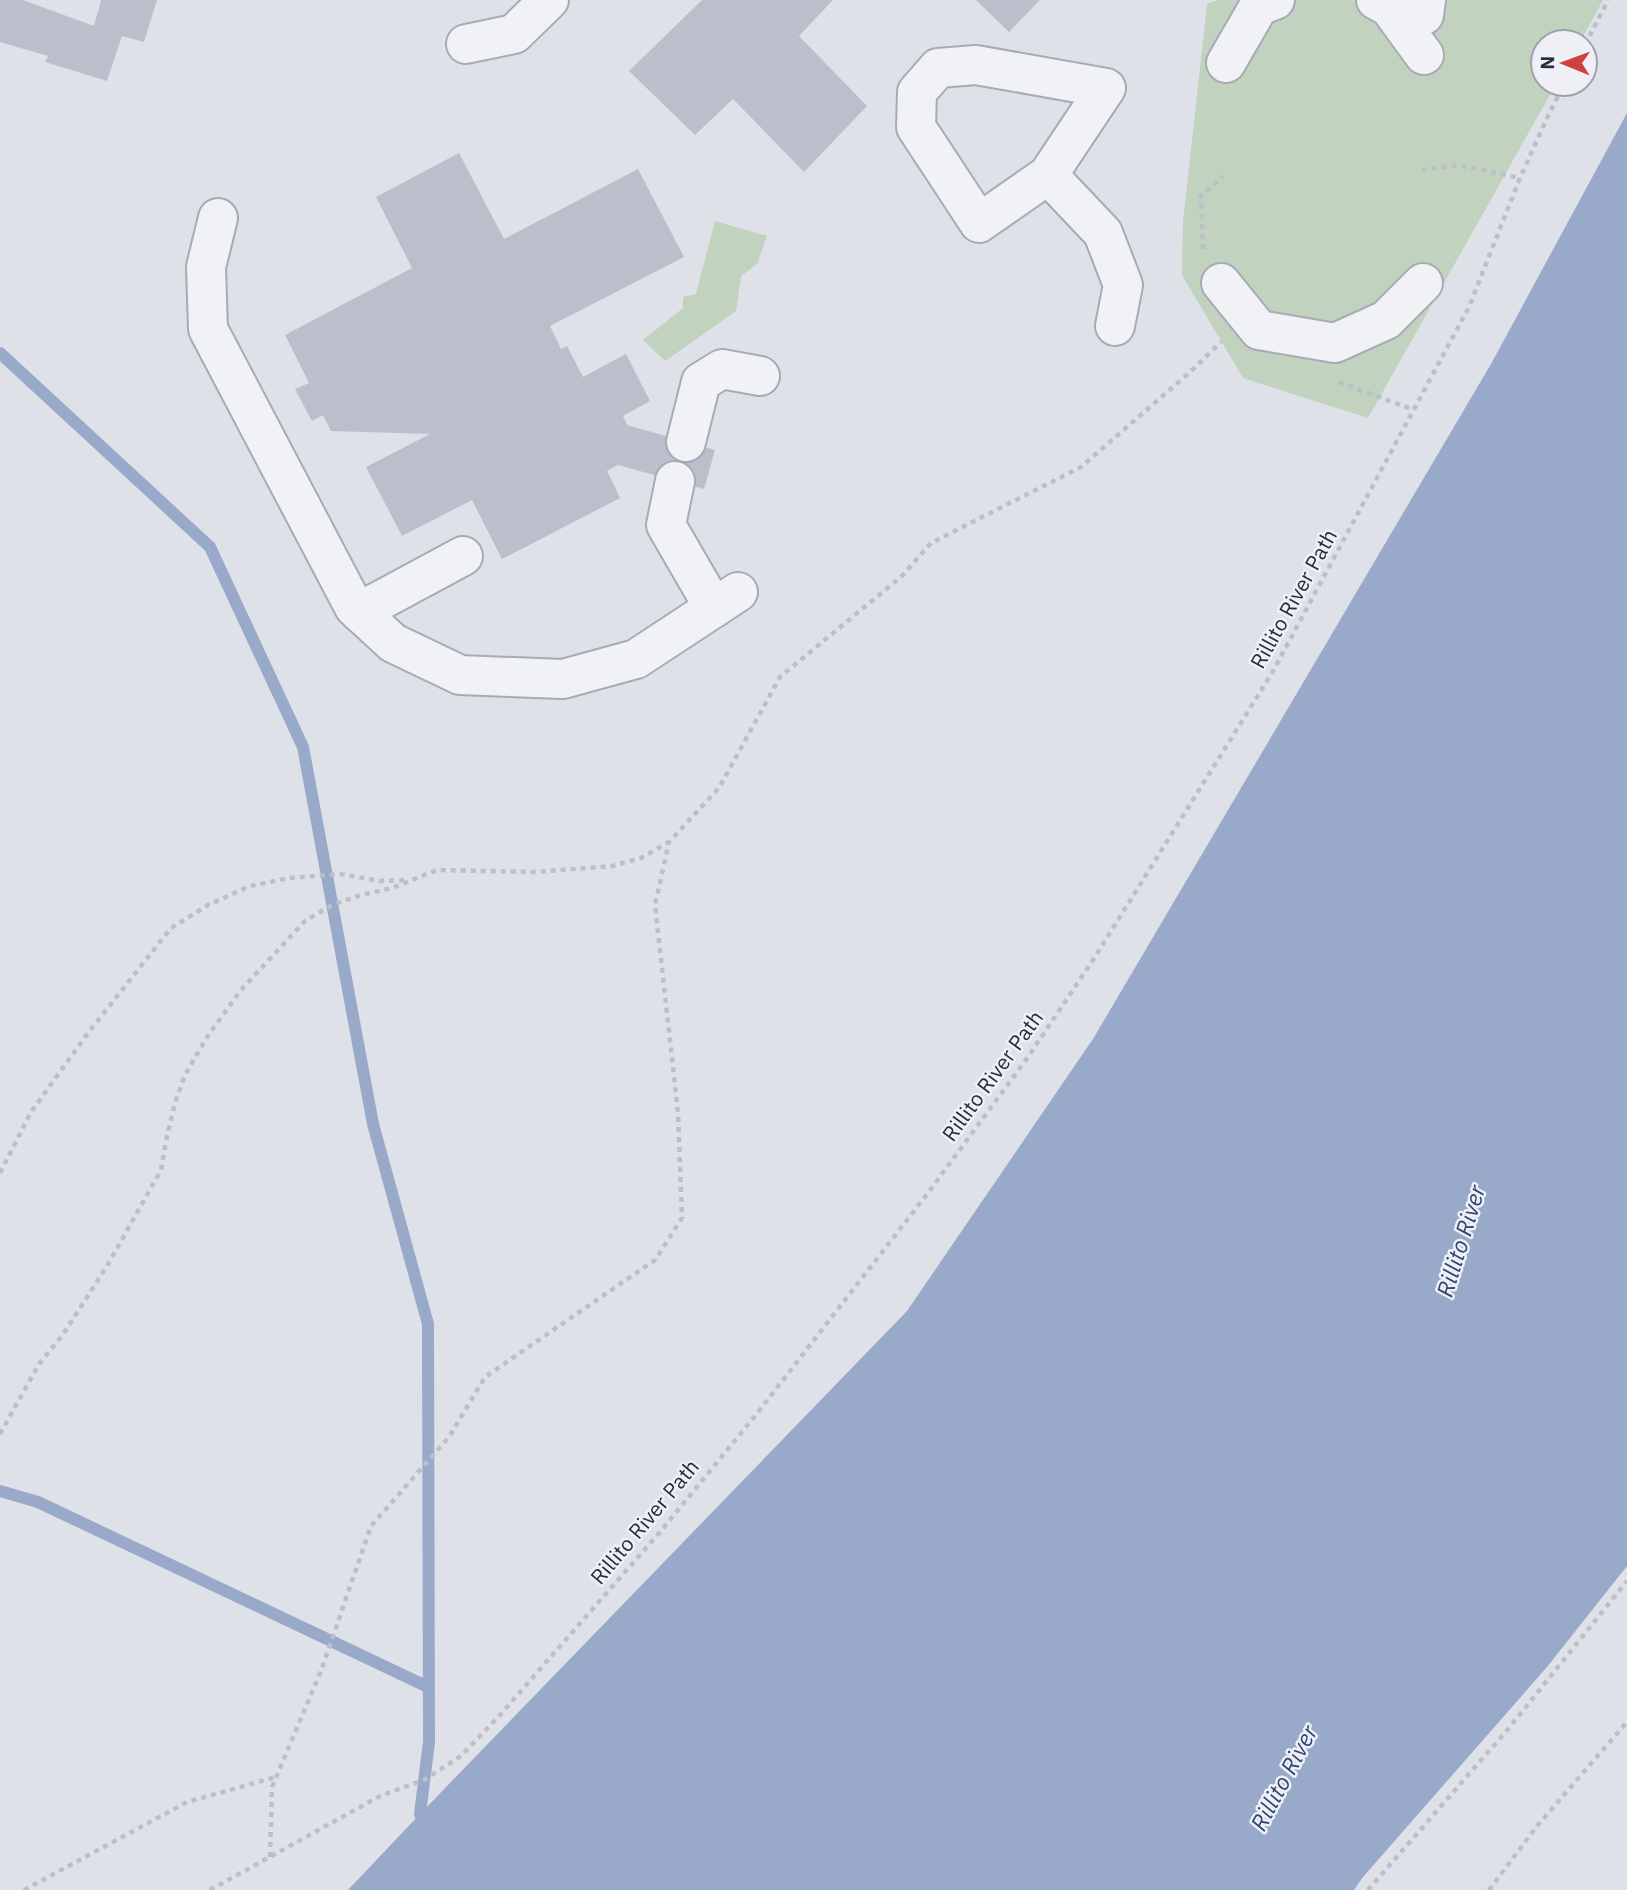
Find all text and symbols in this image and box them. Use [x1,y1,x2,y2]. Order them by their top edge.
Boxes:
north arrow [1529,28,1599,98]
text: N [1535,56,1559,70]
street label: Rillito River Path [1243,524,1343,673]
street label: Rillito River Path [935,1004,1049,1146]
water label: Rillito River [1429,1181,1491,1300]
street label: Rillito River Path [584,1453,705,1590]
water label: Rillito River [1243,1719,1324,1836]

